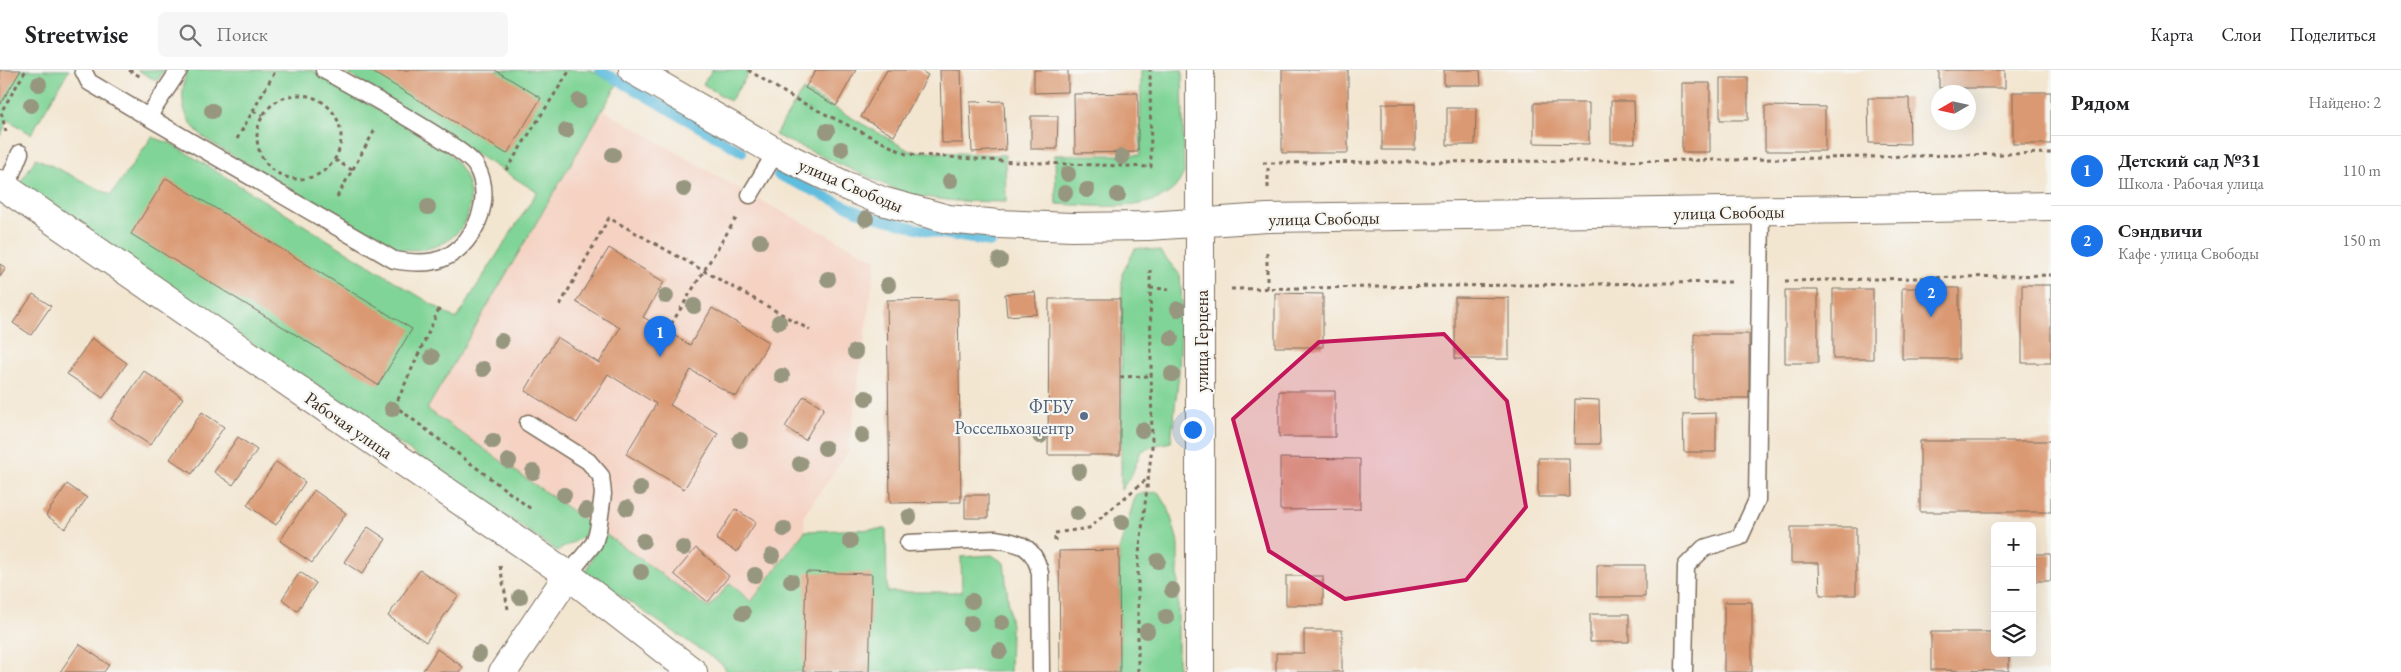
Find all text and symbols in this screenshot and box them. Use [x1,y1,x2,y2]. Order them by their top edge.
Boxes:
search box [158,12,508,57]
text: Streetwise [25,19,128,50]
icon: search [176,21,204,49]
text: Поиск [216,22,268,47]
text: Карта [2151,23,2194,46]
text: Слои [2222,23,2261,46]
text: Поделиться [2289,23,2376,46]
north arrow [1931,85,1976,130]
text: Рядом [2071,89,2130,116]
text: Найдено: 2 [2309,92,2381,113]
text: Детский сад №31 [2118,148,2261,173]
street label: улица Свободы [795,153,907,217]
text: 1 [2083,160,2091,181]
text: 110 m [2342,160,2381,181]
text: Школа · Рабочая улица [2118,173,2264,194]
street label: улица Свободы [1673,200,1785,224]
street label: улица Свободы [1268,206,1380,230]
text: Сэндвичи [2118,218,2203,243]
text: 2 [2083,230,2091,251]
text: 150 m [2342,230,2381,251]
text: Кафе · улица Свободы [2118,243,2259,264]
pin: 2 [1915,276,1947,317]
street label: улица Герцена [1190,289,1213,392]
pin: 1 [644,316,676,357]
street label: Рабочая улица [301,386,398,464]
place label: ФГБУ Россельхозцентр [955,395,1075,439]
marker: ФГБУ Россельхозцентр [1078,410,1090,422]
your location [1180,417,1206,443]
map controls [1991,522,2036,657]
button: + [1991,522,2036,567]
button: − [1991,567,2036,612]
button: layers [1991,612,2036,657]

